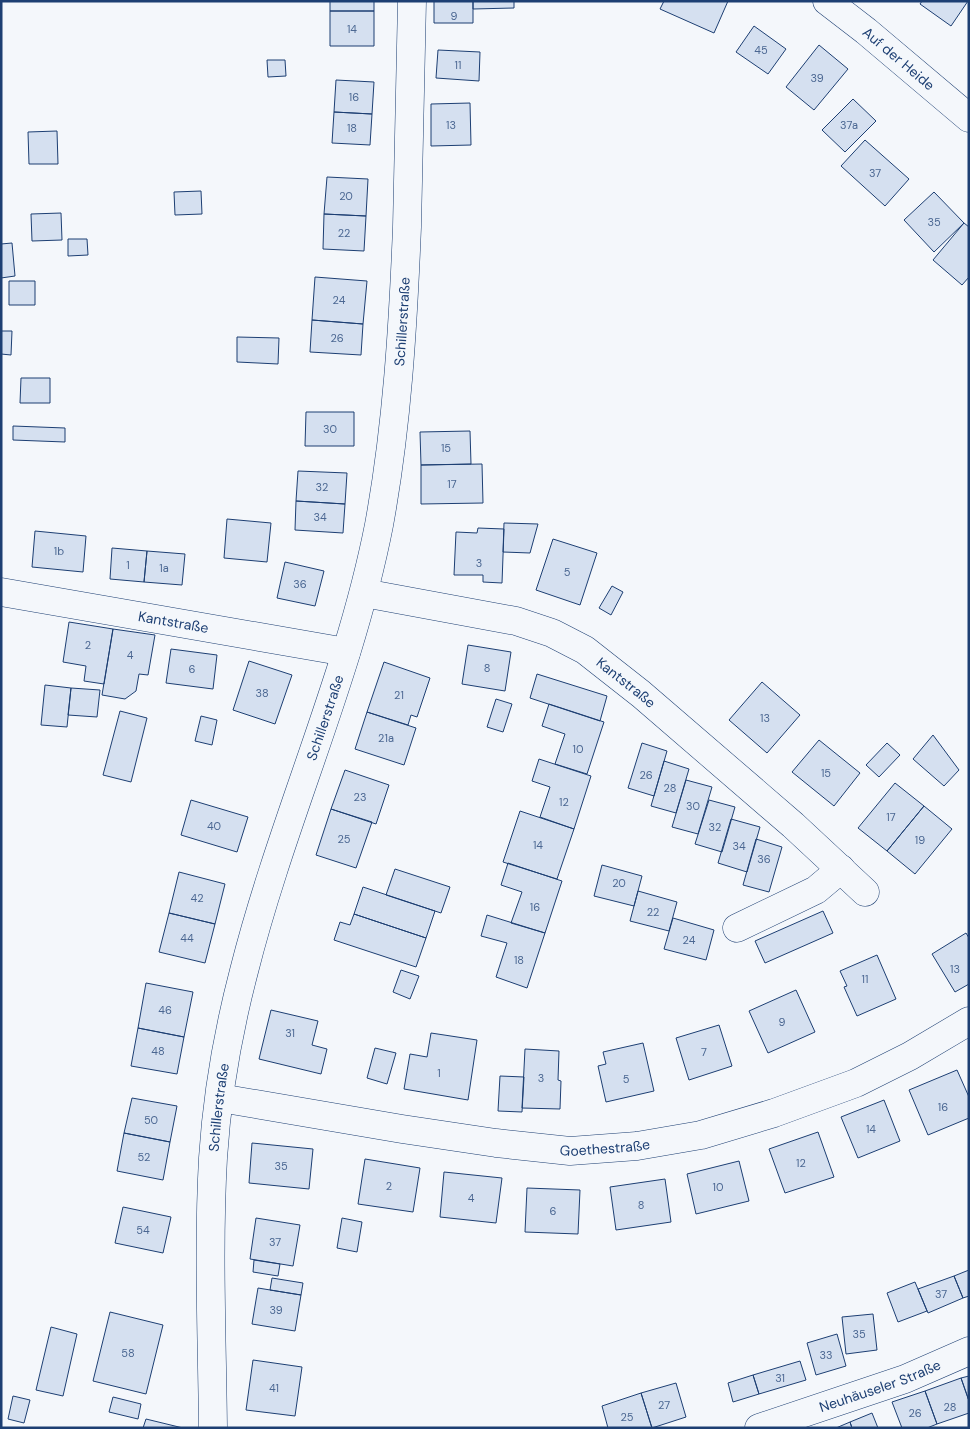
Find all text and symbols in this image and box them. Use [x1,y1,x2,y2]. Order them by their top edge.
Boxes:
house number: 9 [451,9,458,23]
house number: 14 [347,22,357,36]
street label: Auf der Heide [859,23,939,94]
house number: 45 [754,43,768,57]
house number: 11 [455,58,461,72]
house number: 39 [810,71,824,85]
house number: 16 [349,90,359,104]
house number: 13 [446,118,456,132]
house number: 37a [840,118,858,132]
house number: 18 [347,121,357,135]
house number: 37 [869,166,881,180]
house number: 20 [339,189,353,203]
house number: 35 [927,215,941,229]
house number: 22 [338,226,350,240]
street label: Schillerstraße [390,277,414,367]
house number: 24 [333,293,346,307]
house number: 26 [330,331,344,345]
house number: 30 [323,422,337,436]
house number: 15 [441,441,451,455]
house number: 17 [447,477,457,491]
house number: 32 [316,480,328,494]
house number: 34 [313,510,327,524]
house number: 1b [54,544,64,558]
house number: 3 [476,556,482,570]
house number: 1 [126,558,130,572]
house number: 1a [159,561,169,575]
house number: 5 [564,565,571,579]
house number: 36 [293,577,307,591]
street label: Kantstraße [137,607,210,637]
house number: 2 [85,638,91,652]
house number: 4 [127,648,134,662]
street label: Kantstraße [593,653,660,712]
house number: 8 [484,661,490,675]
house number: 6 [189,662,196,676]
street label: Schillerstraße [302,673,348,763]
house number: 38 [255,686,269,700]
house number: 21 [394,688,404,702]
house number: 13 [760,711,770,725]
house number: 21a [378,731,394,745]
house number: 10 [573,742,583,756]
house number: 15 [821,766,831,780]
house number: 26 [639,768,653,782]
house number: 28 [664,781,676,795]
house number: 23 [354,790,366,804]
house number: 12 [559,795,569,809]
house number: 30 [686,799,700,813]
house number: 17 [886,810,896,824]
house number: 40 [207,819,221,833]
house number: 32 [709,820,721,834]
house number: 25 [337,832,351,846]
house number: 19 [915,833,925,847]
house number: 14 [533,838,543,852]
house number: 34 [732,839,746,853]
house number: 36 [757,852,771,866]
house number: 20 [612,876,626,890]
house number: 42 [190,891,204,905]
house number: 16 [530,900,540,914]
house number: 22 [647,905,659,919]
house number: 44 [180,931,194,945]
house number: 24 [683,933,696,947]
house number: 18 [514,953,524,967]
house number: 13 [950,962,960,976]
house number: 11 [862,972,868,986]
house number: 46 [158,1003,172,1017]
house number: 9 [779,1015,786,1029]
house number: 31 [285,1026,295,1040]
house number: 48 [151,1044,165,1058]
house number: 7 [701,1045,707,1059]
street label: Schillerstraße [204,1062,233,1152]
house number: 1 [437,1066,441,1080]
house number: 3 [538,1071,544,1085]
house number: 5 [623,1072,630,1086]
house number: 16 [938,1100,948,1114]
house number: 50 [144,1113,158,1127]
house number: 14 [866,1122,876,1136]
street label: Goethestraße [559,1135,651,1160]
house number: 52 [138,1150,150,1164]
house number: 12 [796,1156,806,1170]
house number: 35 [274,1159,288,1173]
house number: 2 [386,1179,392,1193]
house number: 10 [713,1180,723,1194]
house number: 4 [468,1191,475,1205]
house number: 8 [638,1198,644,1212]
house number: 6 [550,1204,557,1218]
house number: 54 [136,1223,150,1237]
house number: 37 [269,1235,281,1249]
house number: 37 [935,1287,947,1301]
house number: 39 [269,1303,283,1317]
house number: 35 [852,1327,866,1341]
house number: 58 [121,1346,135,1360]
house number: 33 [819,1348,833,1362]
street label: Neuhäuseler Straße [817,1356,943,1416]
house number: 31 [775,1371,785,1385]
house number: 41 [269,1381,279,1395]
house number: 27 [658,1398,670,1412]
house number: 28 [944,1400,956,1414]
house number: 26 [908,1406,922,1420]
house number: 25 [620,1410,634,1424]

